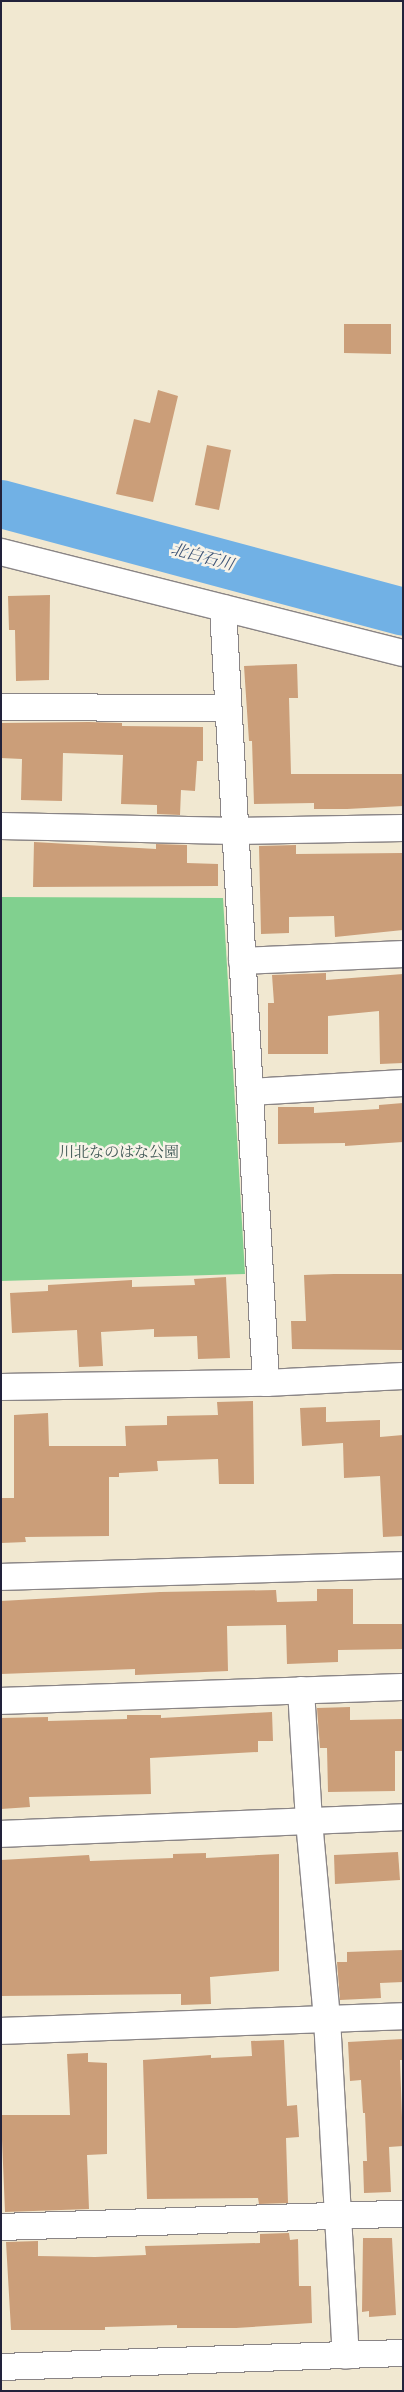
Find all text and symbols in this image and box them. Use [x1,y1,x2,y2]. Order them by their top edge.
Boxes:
water label: 北白石川 [169,540,235,576]
park label: 川北なのはな公園 [59,1144,179,1162]

